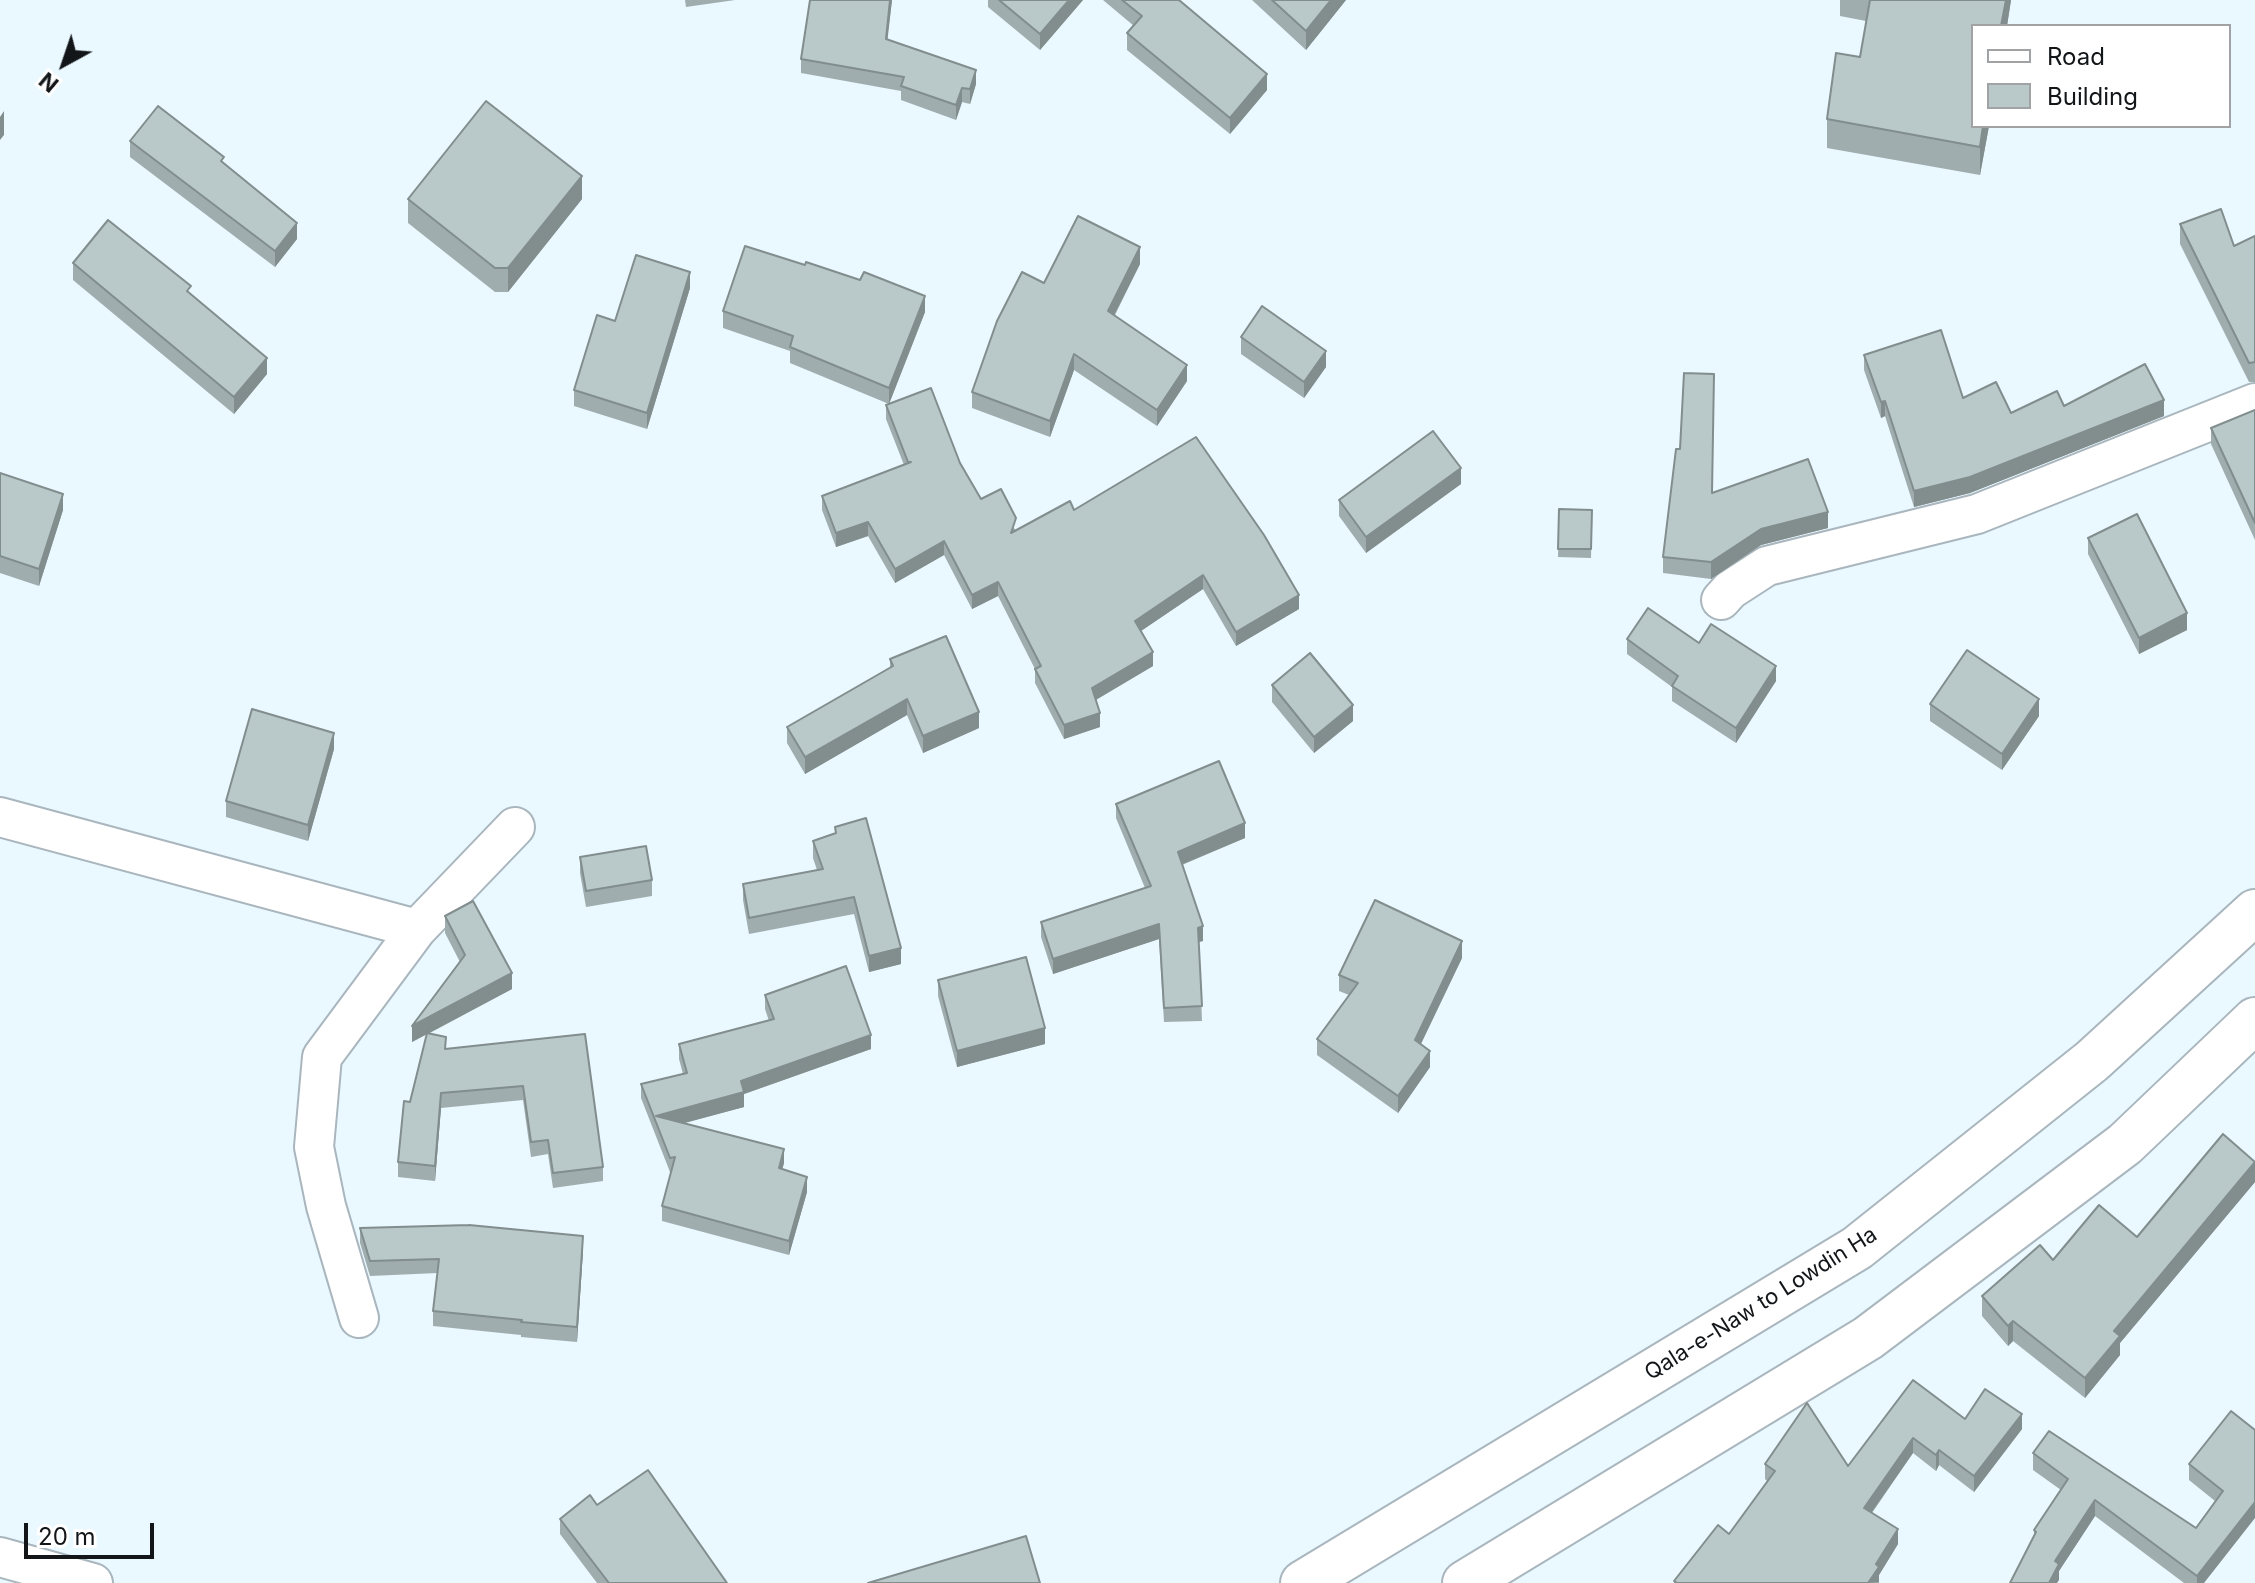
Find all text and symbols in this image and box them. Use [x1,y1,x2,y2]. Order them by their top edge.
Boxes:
north arrow [24,24,104,104]
legend [1971,24,2231,128]
text: Road [2047,42,2105,71]
text: N [34,67,63,98]
text: Building [2047,82,2138,111]
street label: Qala-e-Naw to Lowdin Ha [1640,1222,1882,1386]
scale bar [28,1507,158,1557]
text: 20 m [38,1522,96,1551]

